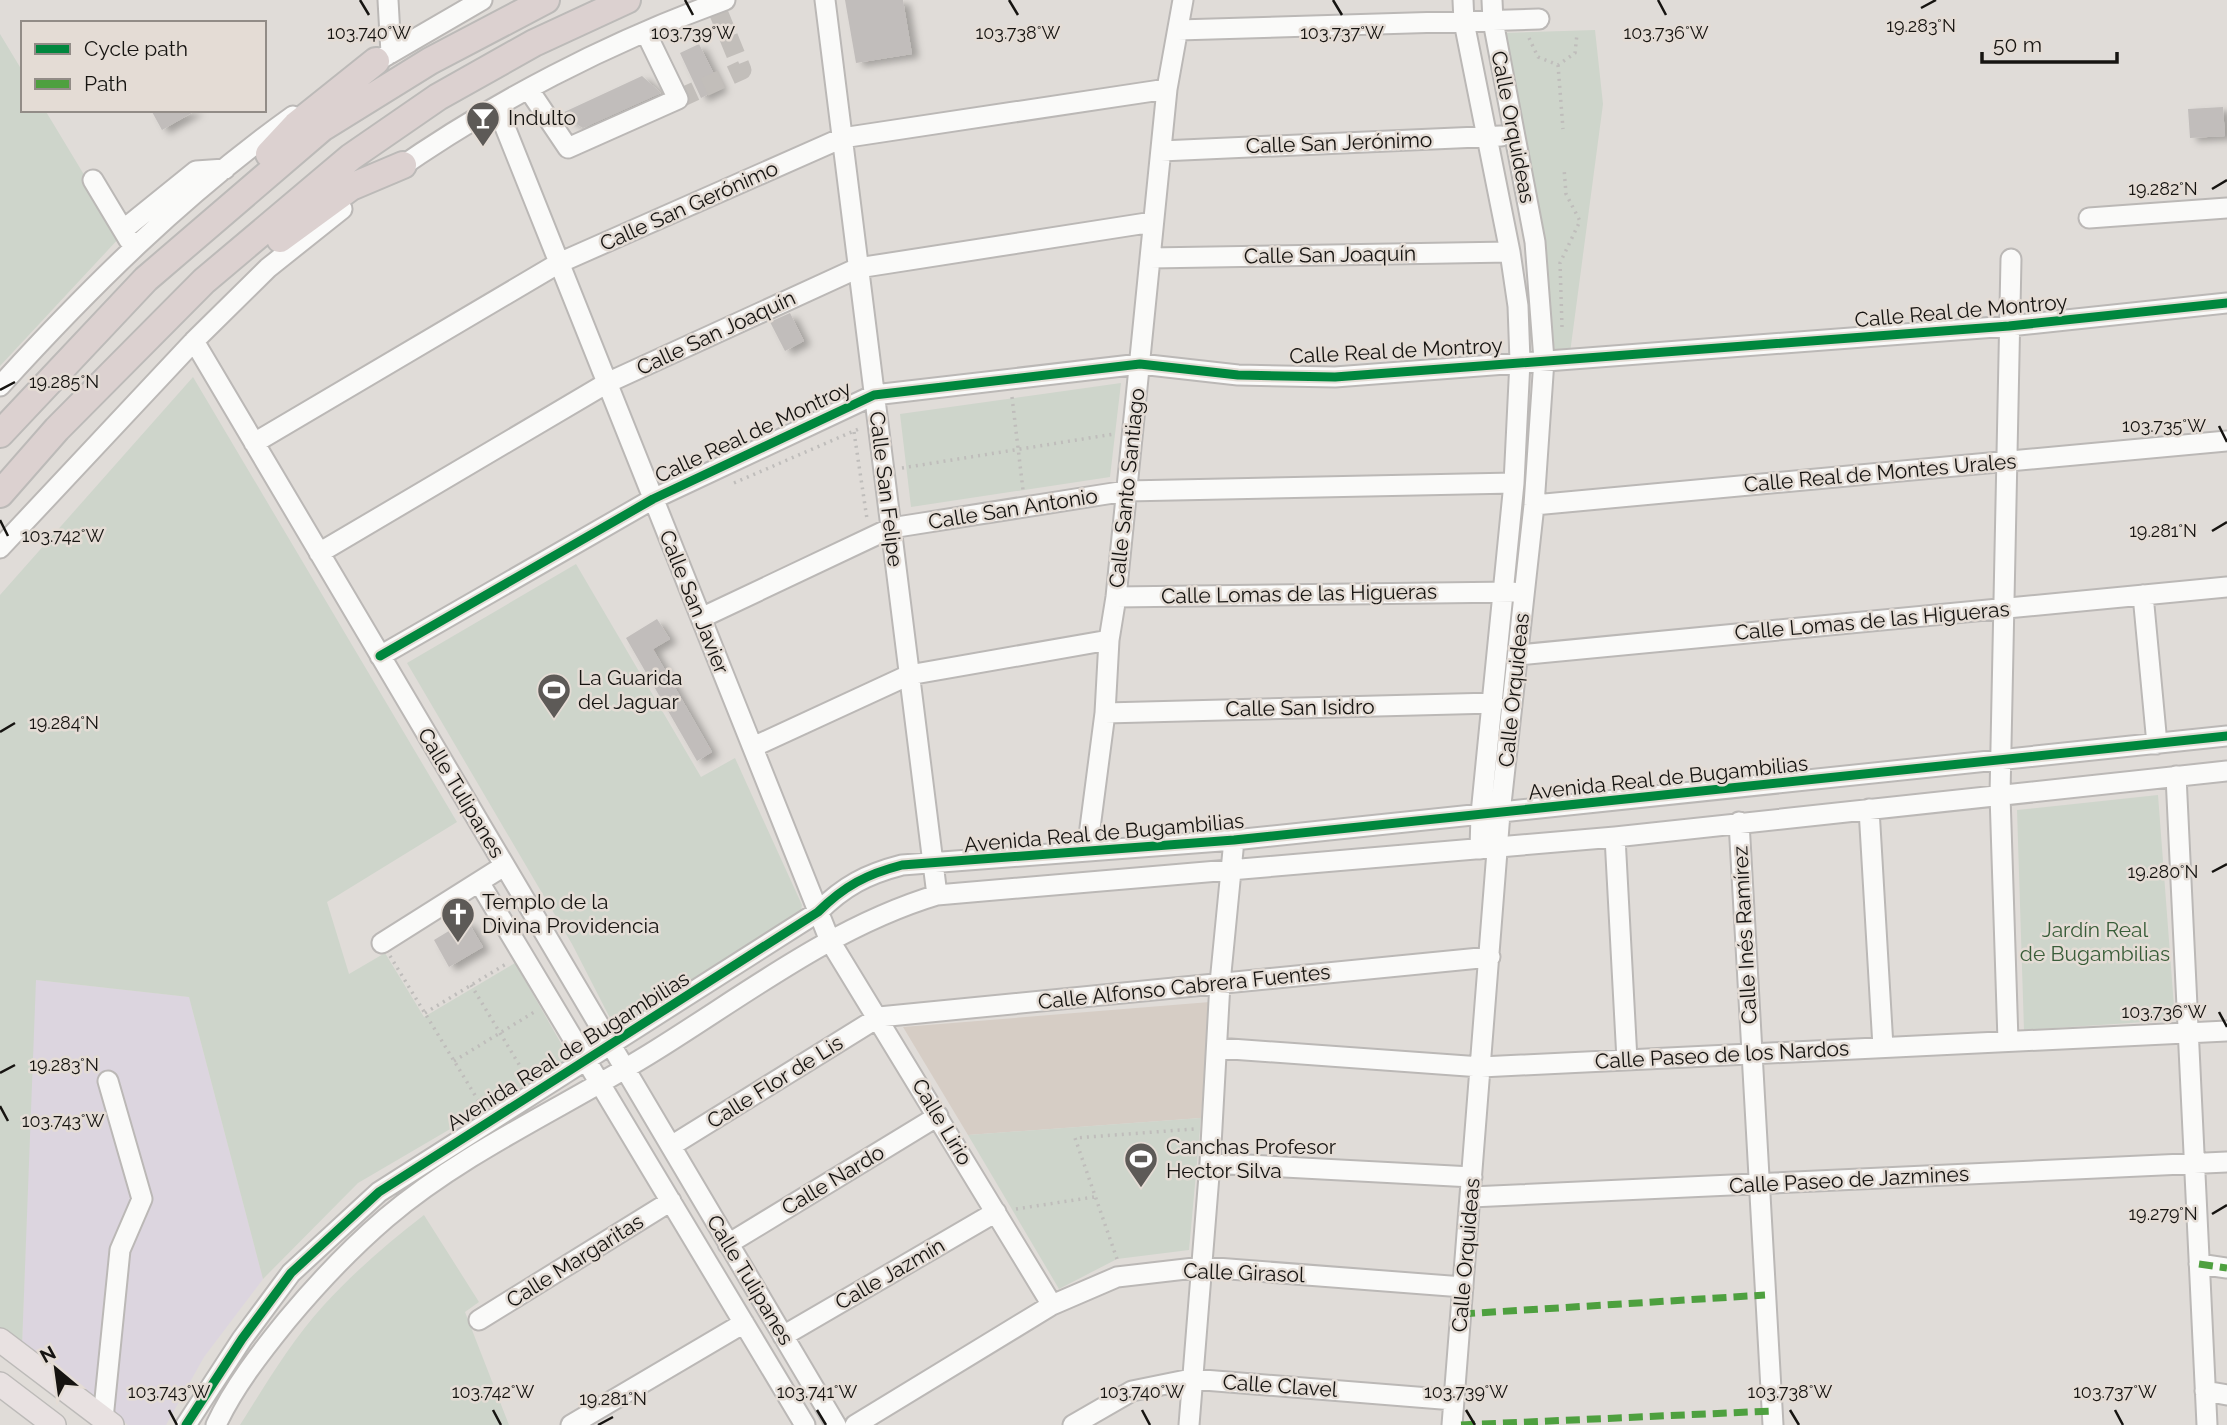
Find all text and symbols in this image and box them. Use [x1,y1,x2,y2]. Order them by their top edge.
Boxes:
text: 19.283°N [1886,15,1956,36]
legend [21,21,266,112]
scale bar [1982,21,2117,65]
text: 103.740°W [327,22,411,43]
text: 103.739°W [651,22,735,43]
text: 103.738°W [976,22,1061,43]
text: 103.737°W [1300,22,1384,43]
text: 103.736°W [1624,22,1709,43]
text: 50 m [1993,32,2042,57]
text: Cycle path [84,36,188,61]
street label: Calle Orquideas [1486,49,1541,205]
text: Path [84,71,128,96]
bar icon: Indulto [464,99,502,148]
place label: Indulto [508,105,576,130]
street label: Calle San Jerónimo [1245,127,1433,158]
street label: Calle San Gerónimo [596,155,782,256]
text: 19.282°N [2128,178,2198,199]
street label: Calle San Joaquín [1244,240,1416,269]
street label: Calle San Joaquín [632,285,799,380]
street label: Calle Real de Montroy [1853,289,2068,332]
street label: Calle Real de Montroy [1289,332,1503,369]
text: 19.285°N [29,371,99,392]
street label: Calle Real de Montroy [651,375,855,488]
street label: Calle Santo Santiago [1104,387,1149,589]
street label: Calle San Felipe [865,410,908,568]
text: 103.735°W [2122,415,2206,436]
street label: Calle Real de Montes Urales [1743,448,2017,497]
street label: Calle San Antonio [926,483,1099,534]
text: 19.281°N [2129,520,2197,541]
text: 103.742°W [22,525,104,546]
street label: Calle San Javier [654,526,735,678]
street label: Calle Lomas de las Higueras [1161,579,1437,608]
street label: Calle Lomas de las Higueras [1733,596,2010,645]
street label: Calle Orquideas [1493,612,1534,768]
place label: La Guarida del Jaguar [578,665,682,714]
sports icon: La Guarida del Jaguar [535,671,573,720]
street label: Calle San Isidro [1225,694,1375,721]
text: 19.284°N [29,712,99,733]
street label: Calle Tulipanes [413,723,510,862]
street label: Avenida Real de Bugambilias [1527,750,1809,805]
street label: Avenida Real de Bugambilias [963,808,1245,857]
street label: Calle Inés Ramírez [1727,845,1762,1025]
text: 19.280°N [2127,861,2199,882]
place label: Templo de la Divina Providencia [482,889,660,938]
church icon: Templo de la Divina Providencia [439,895,477,944]
park label: Jardín Real de Bugambilias [2020,917,2170,966]
street label: Calle Alfonso Cabrera Fuentes [1037,959,1331,1014]
street label: Avenida Real de Bugambilias [442,965,694,1136]
text: 103.736°W [2122,1001,2207,1022]
street label: Calle Flor de Lis [702,1030,847,1133]
street label: Calle Paseo de los Nardos [1594,1035,1850,1074]
text: 19.283°N [29,1054,99,1075]
street label: Calle Lirio [907,1074,978,1169]
text: 103.743°W [22,1110,104,1131]
place label: Canchas Profesor Hector Silva [1166,1134,1337,1183]
street label: Calle Nardo [777,1139,889,1220]
sports icon: Canchas Profesor Hector Silva [1122,1140,1160,1189]
street label: Calle Paseo de Jazmines [1728,1161,1970,1198]
street label: Calle Orquideas [1446,1177,1485,1333]
text: 19.279°N [2128,1203,2198,1224]
street label: Calle Margaritas [502,1208,648,1313]
street label: Calle Tulipanes [702,1210,799,1349]
street label: Calle Jazmín [831,1232,949,1315]
street label: Calle Girasol [1183,1258,1306,1287]
north arrow [21,1334,91,1404]
text: N [36,1341,59,1367]
street label: Calle Clavel [1222,1369,1339,1402]
text: 103.743°W [128,1381,210,1402]
text: 103.742°W [452,1381,534,1402]
text: 103.741°W [777,1381,858,1402]
text: 103.740°W [1100,1381,1184,1402]
text: 103.739°W [1424,1381,1508,1402]
text: 103.738°W [1748,1381,1833,1402]
text: 103.737°W [2073,1381,2157,1402]
text: 19.281°N [579,1388,647,1409]

